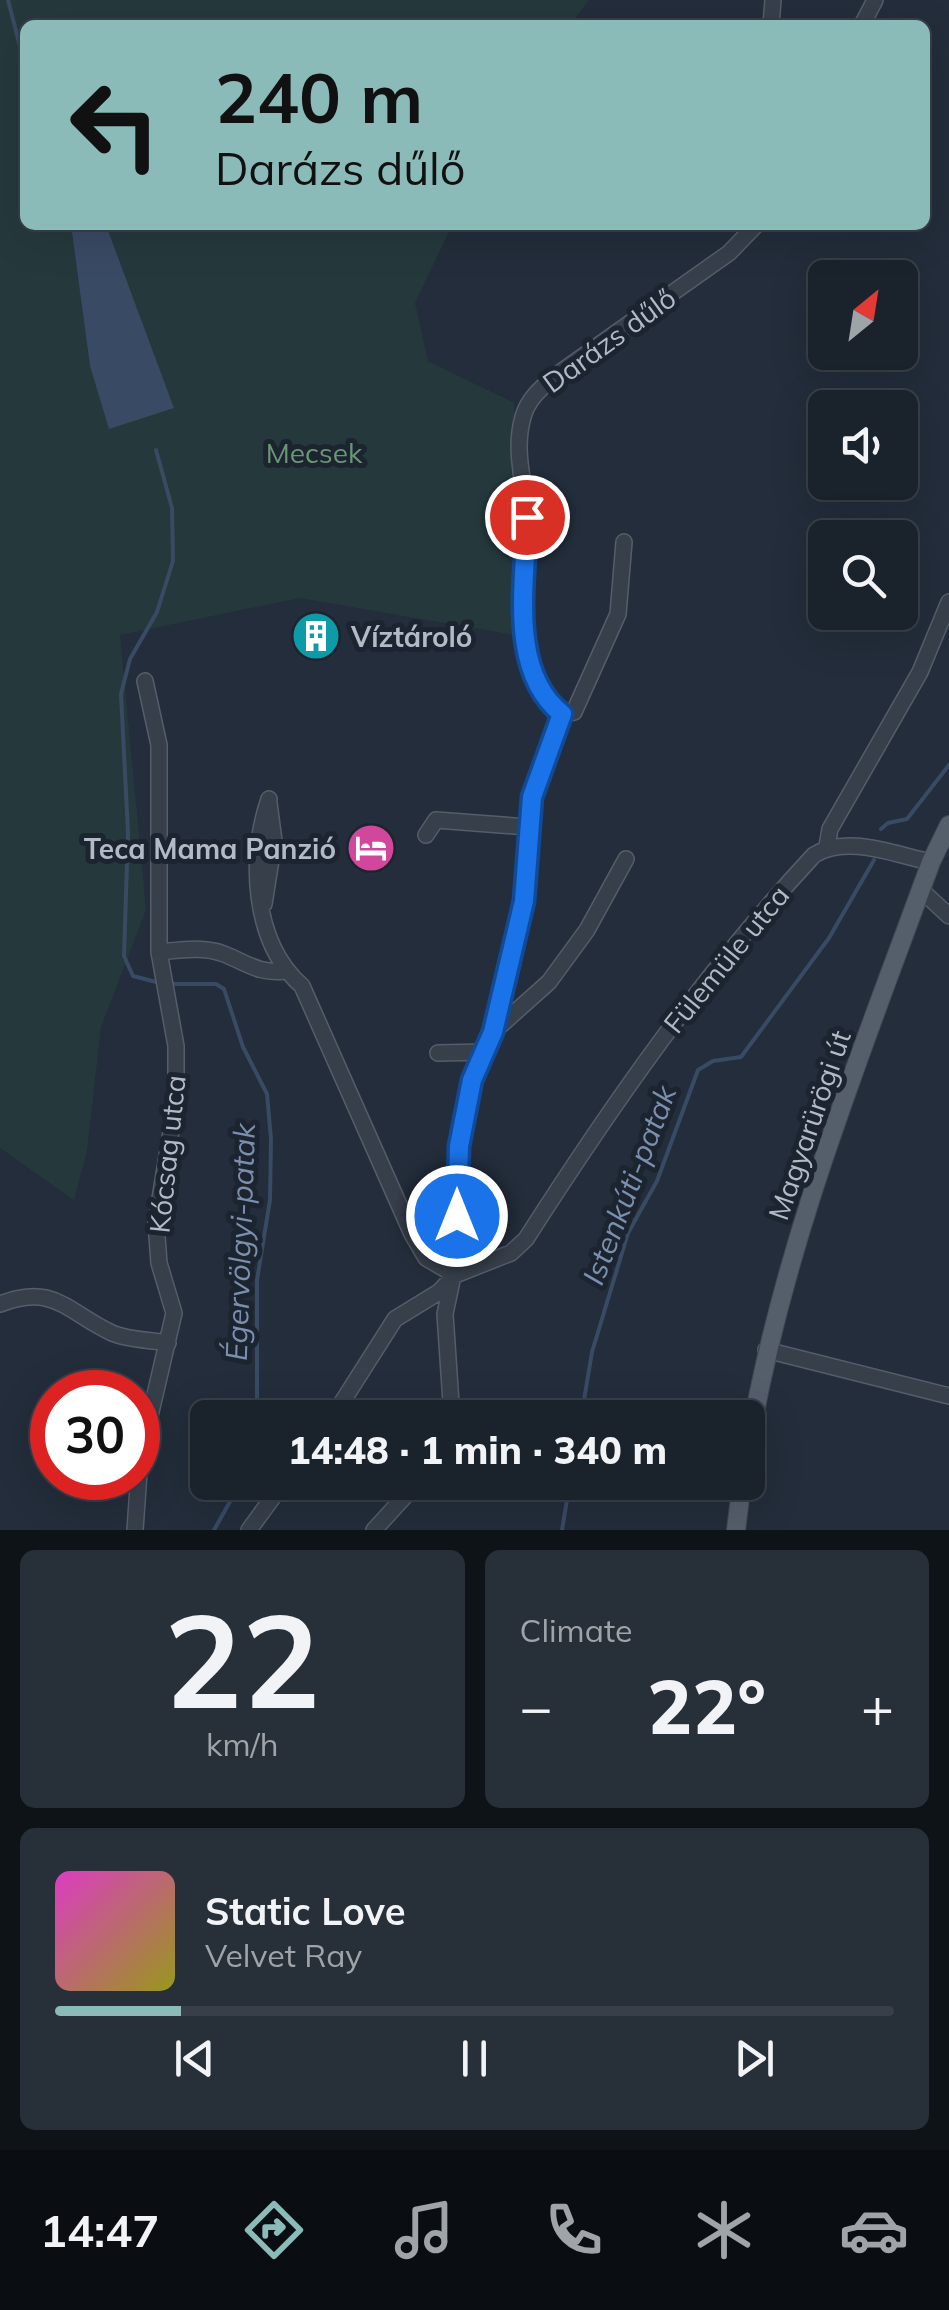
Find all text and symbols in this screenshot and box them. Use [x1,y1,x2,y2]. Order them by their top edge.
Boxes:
text: 240 m [215,53,423,141]
icon: left [50,60,180,190]
text: Darázs dűlő [215,140,466,196]
north arrow [808,260,918,370]
map controls [808,260,918,630]
street label: Darázs dűlő [536,280,682,400]
button: sound [808,390,918,500]
park label: Mecsek [266,435,363,470]
pin [485,475,570,560]
icon: arrive [500,490,555,545]
button: search [808,520,918,630]
building icon: Víztároló [290,610,342,662]
place label: Víztároló [350,619,472,654]
hotel icon: Teca Mama Panzió [345,822,397,874]
place label: Teca Mama Panzió [84,831,336,866]
street label: Fülemüle utca [656,878,796,1040]
street label: Magyarürögi út [760,1025,858,1224]
street label: Kócsag utca [141,1073,193,1235]
water label: Istenkúti-patak [574,1079,685,1290]
water label: Égervölgyi-patak [217,1121,263,1361]
position arrow [405,1164,509,1268]
speed limit sign: 30 [30,1370,160,1500]
text: 14:48 · 1 min · 340 m [288,1426,667,1474]
text: 22 [164,1577,320,1741]
text: Climate [520,1610,632,1650]
text: 22° [647,1659,766,1753]
text: − [520,1672,553,1741]
text: + [861,1672,894,1741]
text: km/h [206,1724,278,1764]
text: Static Love [205,1887,406,1935]
text: Velvet Ray [205,1935,362,1975]
icon: previous [167,2031,222,2086]
icon: pause [447,2031,502,2086]
icon: next [727,2031,782,2086]
icon: directions [239,2195,309,2265]
icon: music [389,2195,459,2265]
icon: phone [539,2195,609,2265]
icon: climate [689,2195,759,2265]
icon: car [839,2195,909,2265]
text: 14:47 [40,2202,159,2258]

